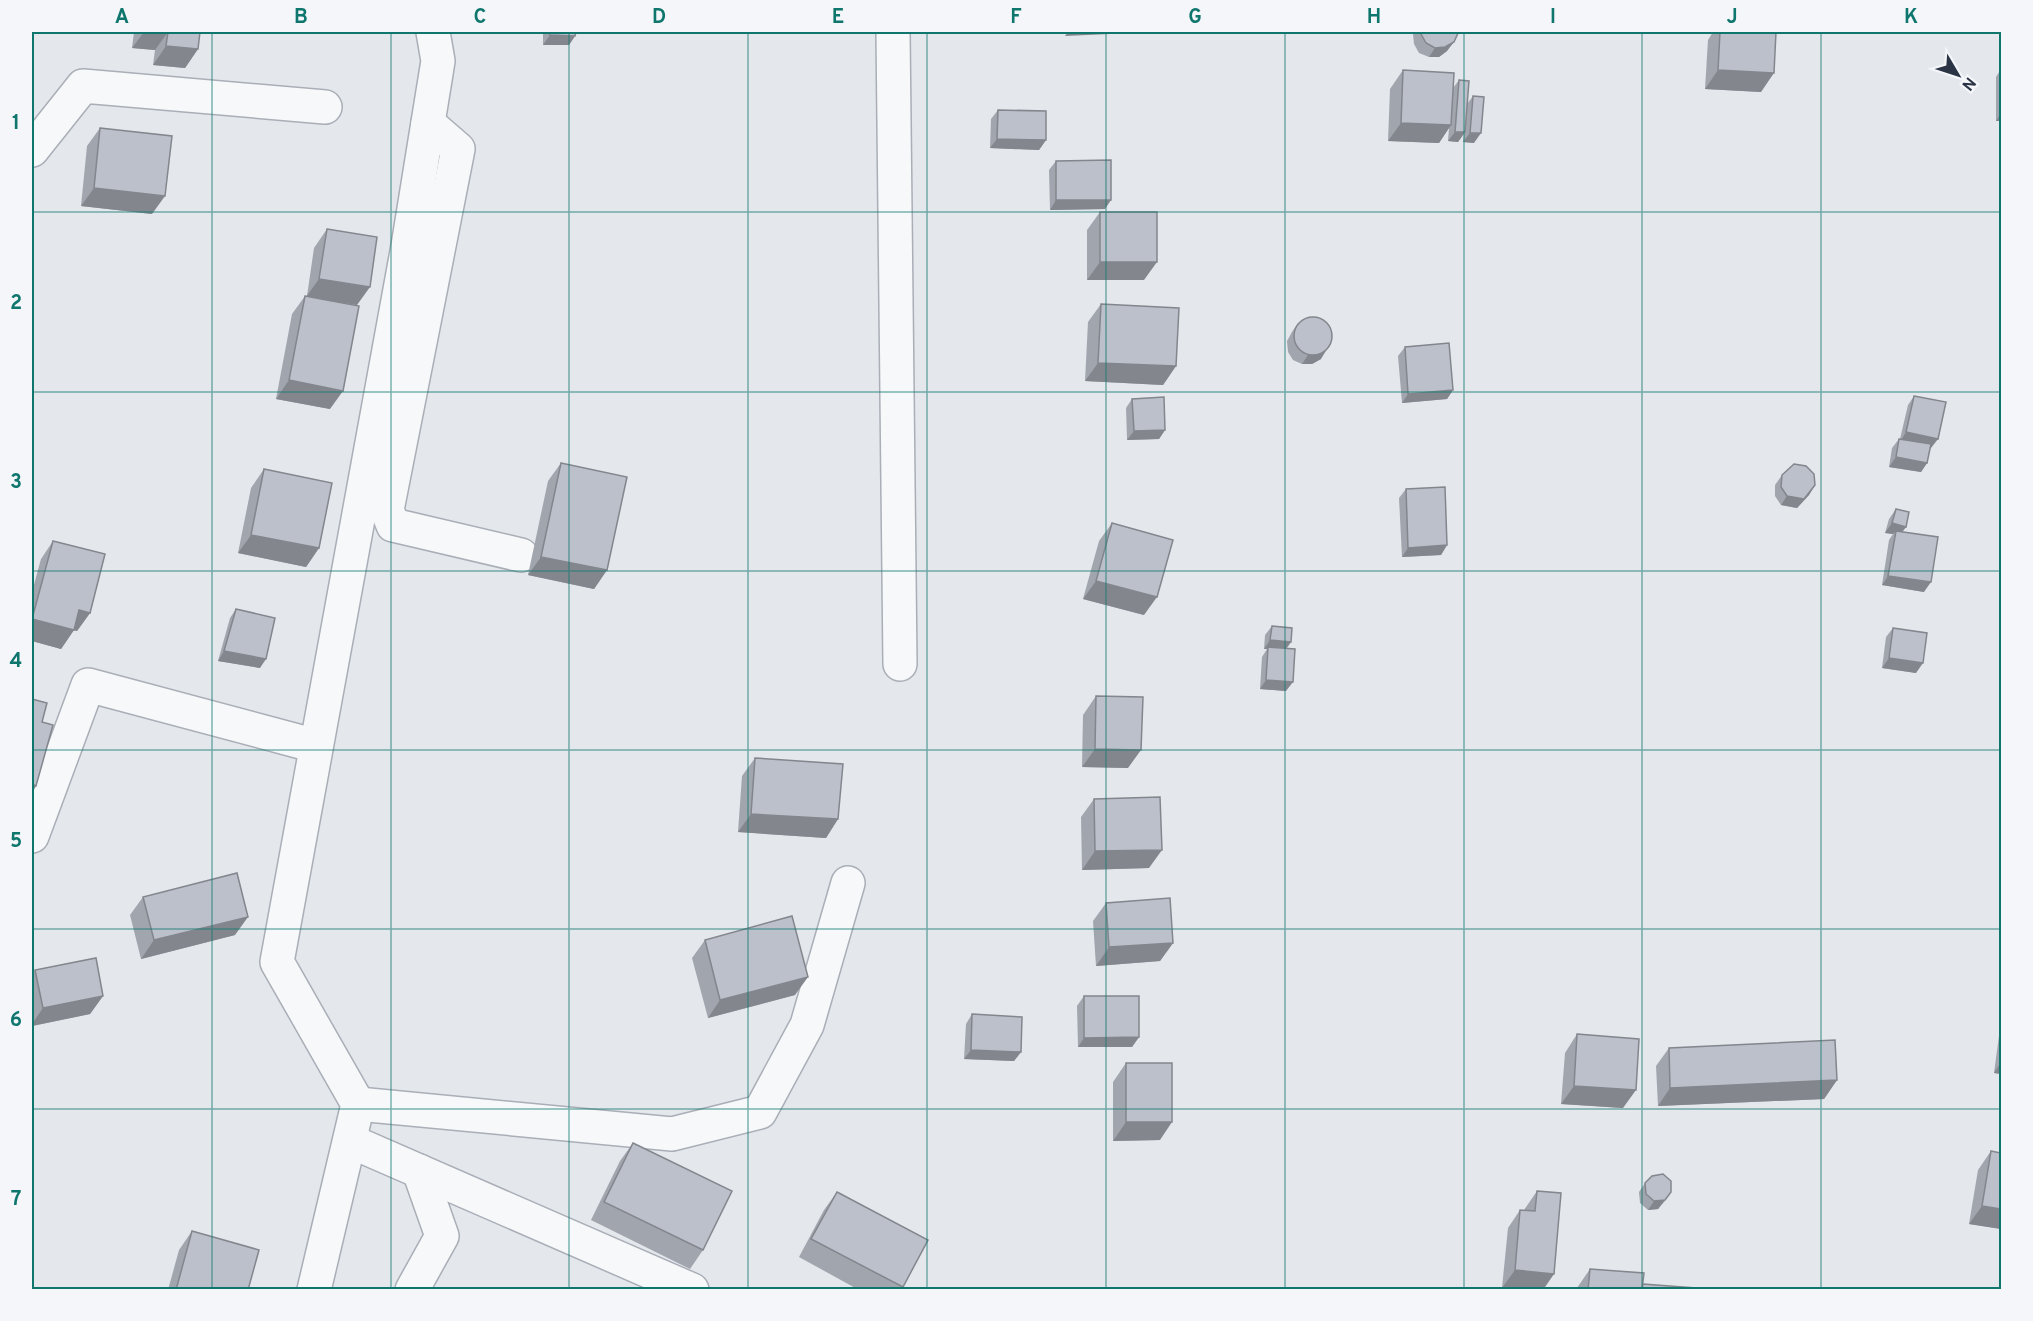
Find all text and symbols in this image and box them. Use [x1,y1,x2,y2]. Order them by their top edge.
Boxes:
text: A [115,5,129,31]
text: B [294,5,308,31]
text: C [474,5,486,31]
text: D [652,5,666,31]
text: E [832,5,844,31]
text: F [1010,5,1022,31]
text: G [1188,5,1202,31]
text: H [1367,5,1381,31]
text: I [1550,5,1556,31]
text: J [1726,5,1738,31]
text: K [1904,5,1918,31]
north arrow [1928,45,1988,105]
text: N [1957,72,1979,94]
text: 1 [12,111,20,137]
text: 2 [10,291,22,317]
text: 3 [10,470,22,496]
text: 4 [10,649,22,675]
text: 5 [10,829,22,855]
text: 6 [10,1008,22,1034]
text: 7 [11,1187,21,1213]

